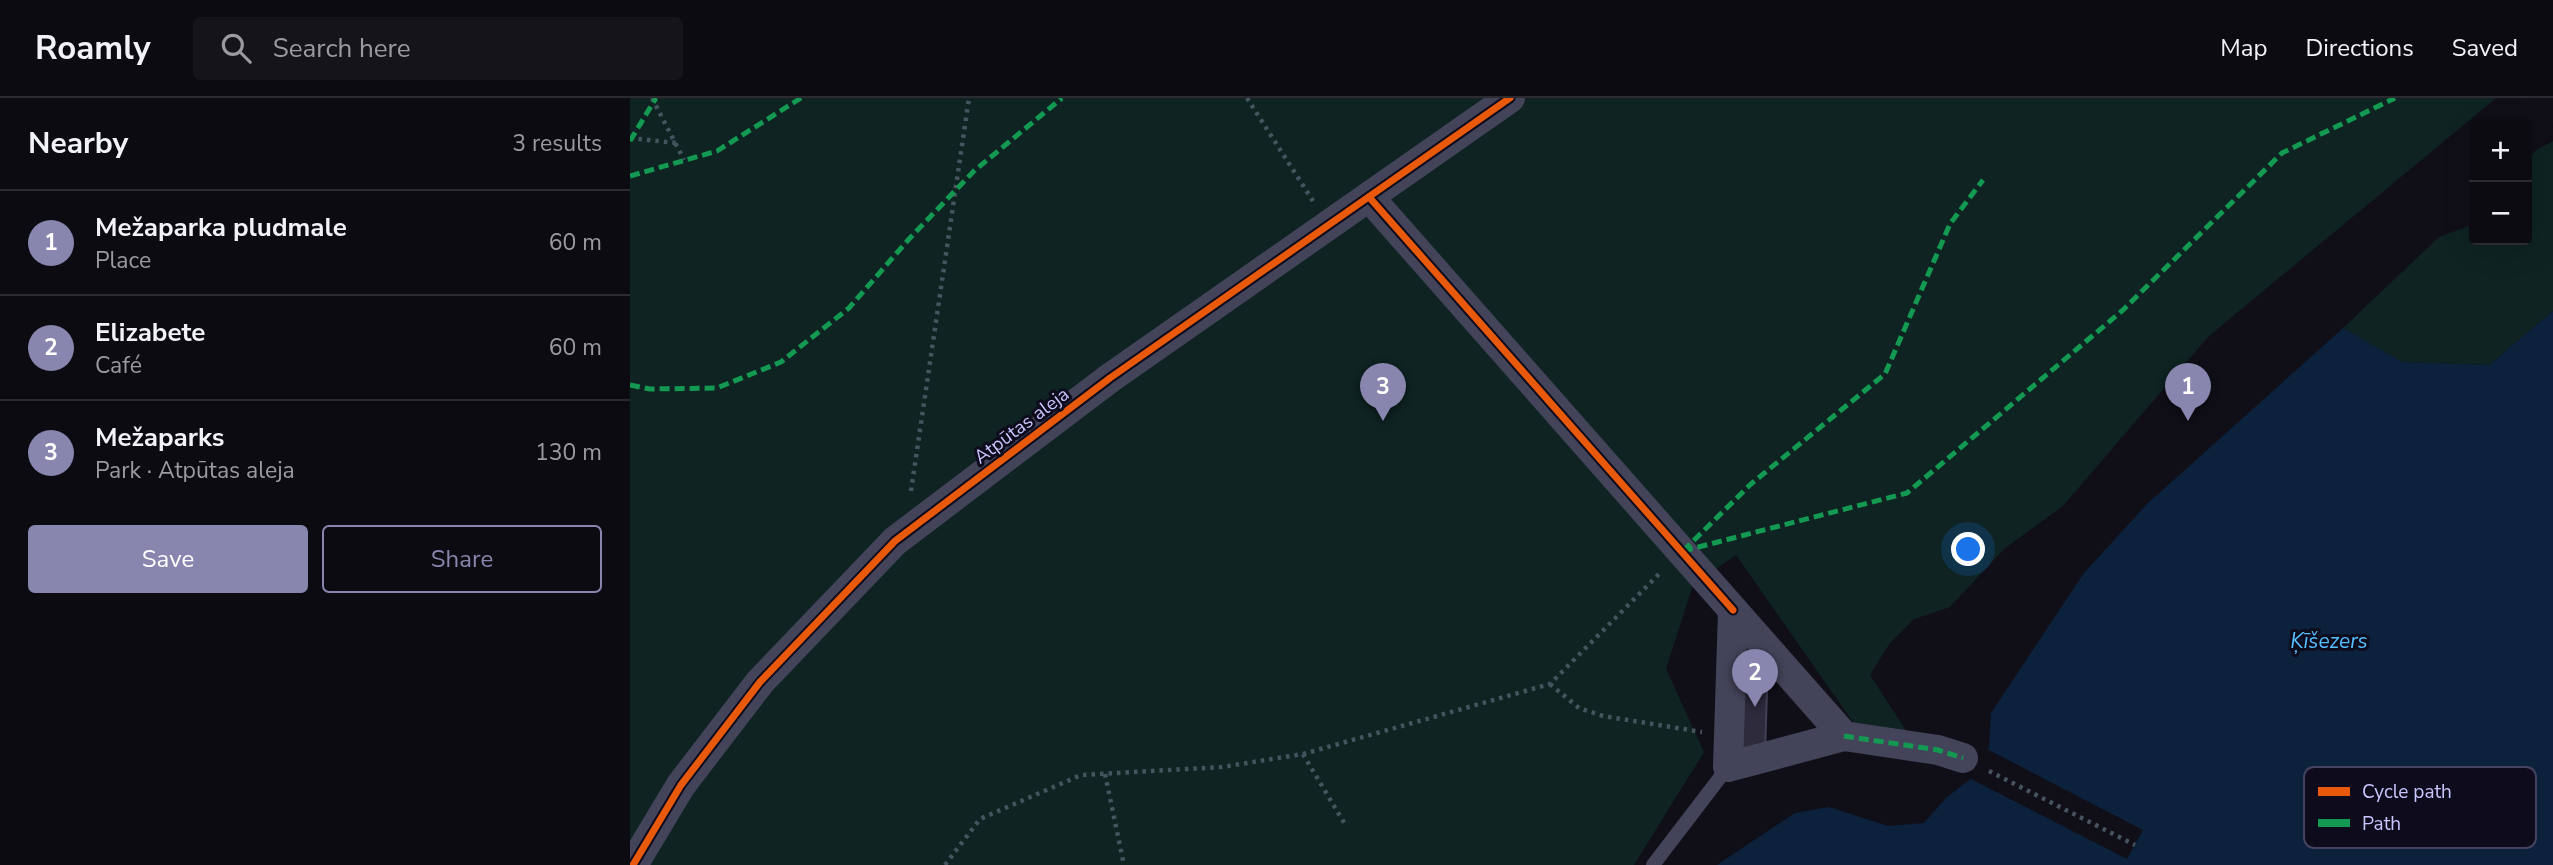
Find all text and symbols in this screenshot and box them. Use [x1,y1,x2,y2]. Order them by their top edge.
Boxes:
search box [193,17,683,80]
text: Roamly [35,26,151,71]
icon: search [217,29,255,67]
text: Search here [273,31,410,66]
text: Map [2220,32,2267,64]
text: Directions [2305,32,2414,64]
text: Saved [2452,32,2518,64]
map controls [2469,119,2532,245]
button: + [2469,119,2532,182]
text: Nearby [28,123,128,164]
text: 3 results [512,128,602,159]
button: − [2469,182,2532,245]
text: Mežaparka pludmale [95,210,347,245]
text: 1 [44,227,58,258]
text: 60 m [549,227,602,258]
text: Place [95,245,151,276]
text: Elizabete [95,315,205,350]
text: 2 [44,332,58,363]
text: 60 m [549,332,602,363]
text: Café [95,350,142,381]
pin: 3 [1360,363,1406,421]
pin: 1 [2165,363,2211,421]
street label: Atpūtas aleja [969,381,1075,470]
text: Mežaparks [95,420,224,455]
text: 3 [44,437,58,468]
text: 130 m [535,437,602,468]
text: Park · Atpūtas aleja [95,455,295,486]
button: Save [28,525,308,593]
button: Share [322,525,602,593]
your location [1951,532,1985,566]
water label: Ķīšezers [2290,627,2368,655]
pin: 2 [1732,649,1778,707]
legend [2304,767,2536,848]
text: Cycle path [2362,779,2452,805]
text: Path [2362,811,2401,837]

